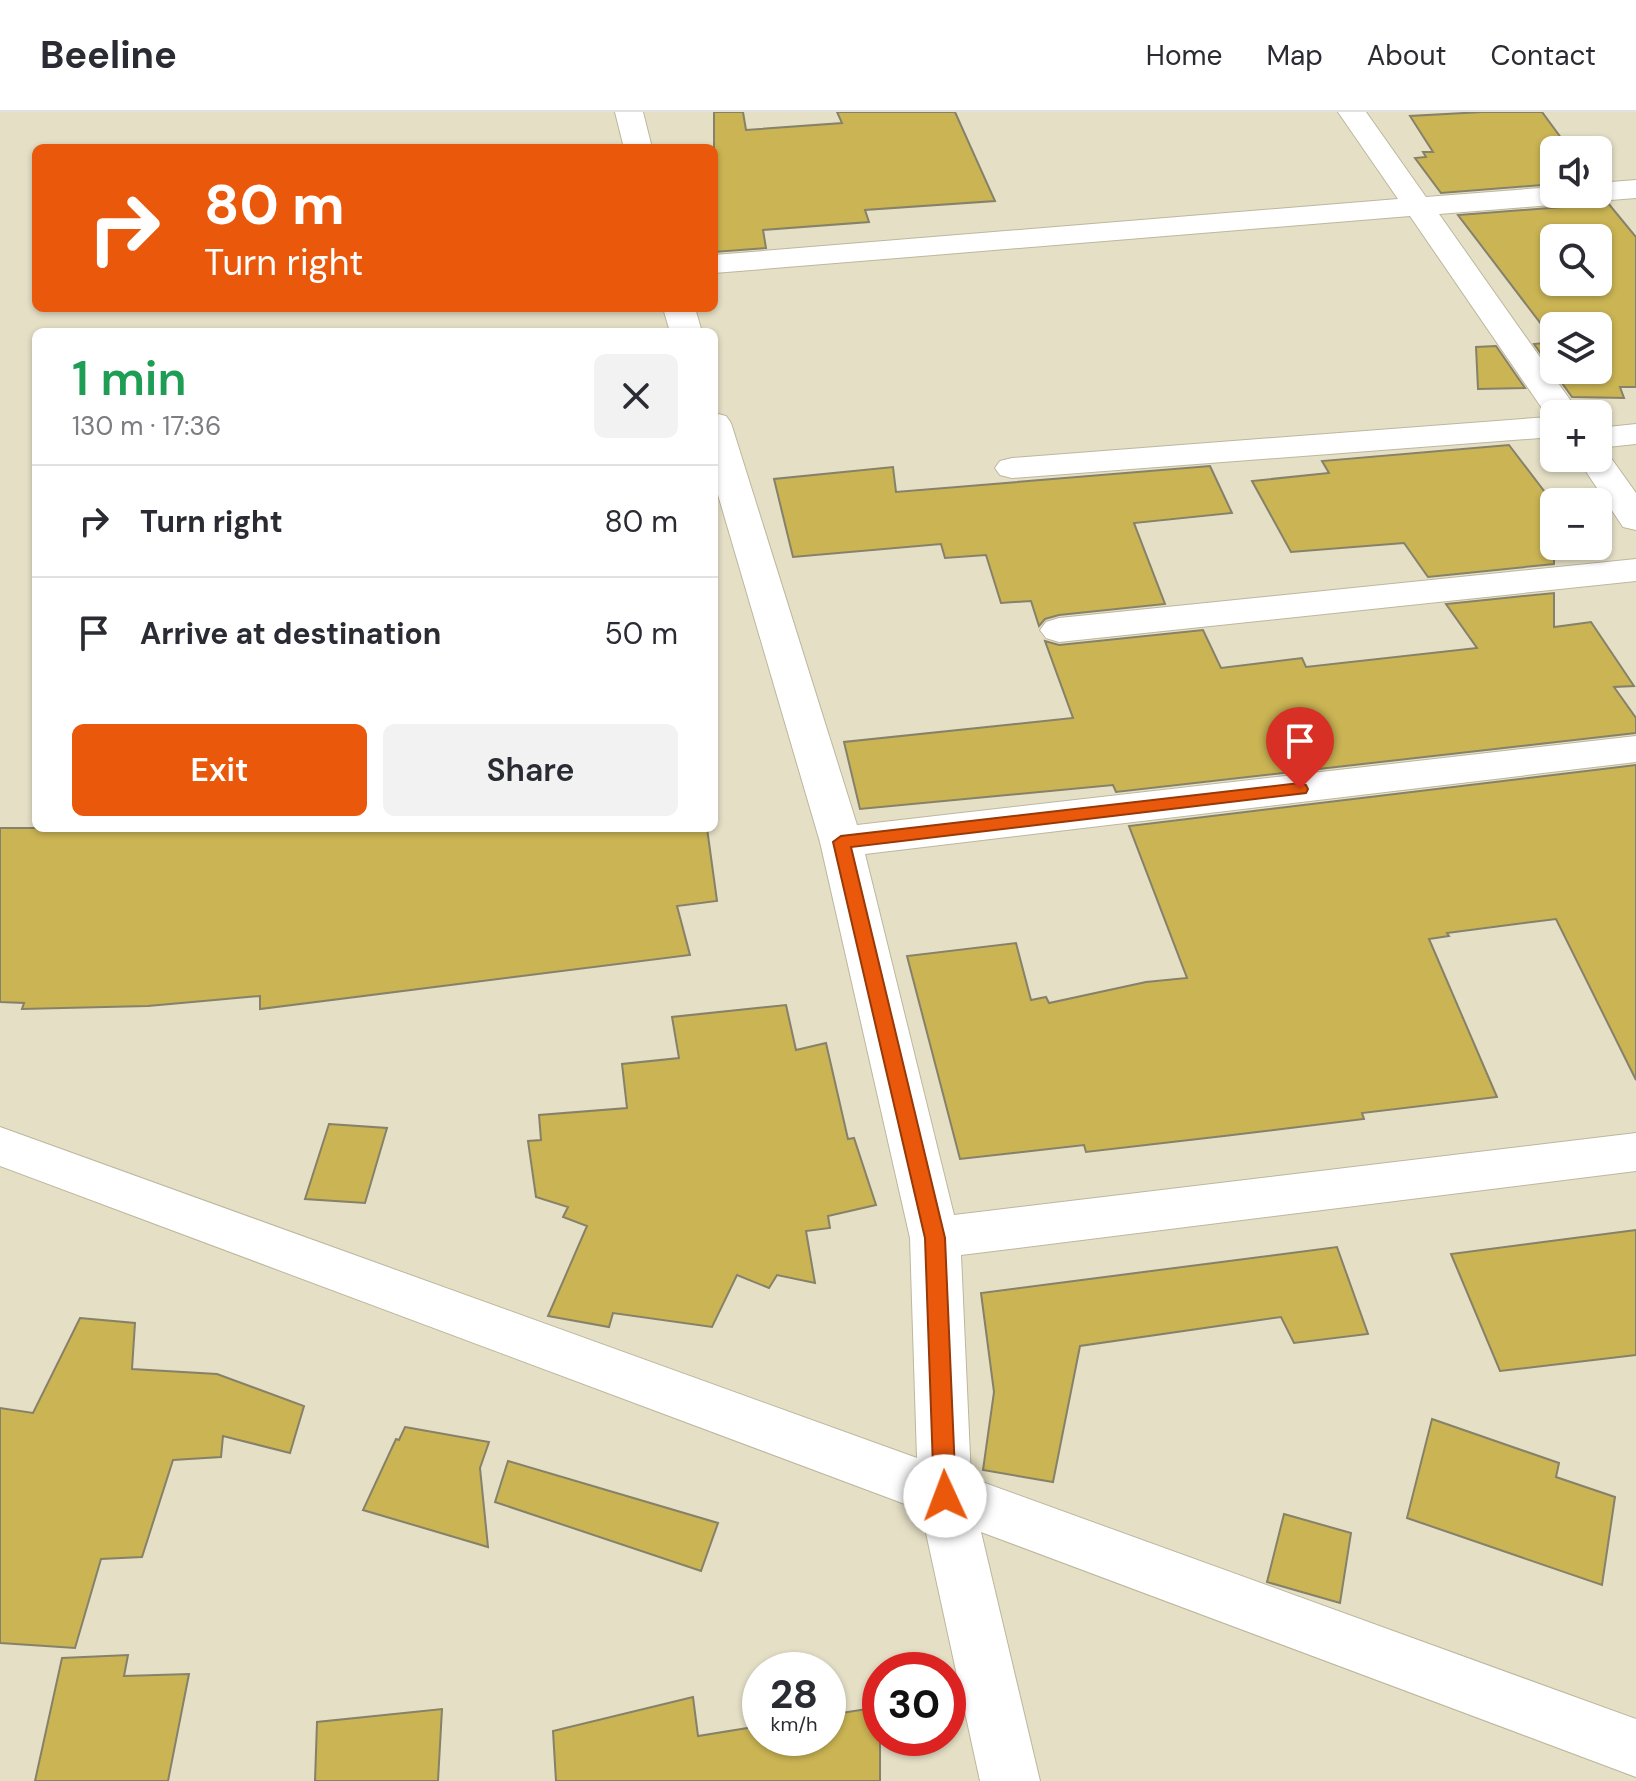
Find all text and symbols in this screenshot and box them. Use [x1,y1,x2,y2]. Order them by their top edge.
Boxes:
text: Beeline [40,30,177,80]
text: Home [1146,37,1222,74]
text: Map [1266,37,1323,74]
text: About [1367,37,1446,74]
text: Contact [1490,37,1596,74]
map controls [1540,136,1612,560]
button: sound [1540,136,1612,208]
text: 80 m [204,168,345,241]
icon: right [72,176,176,280]
button: search [1540,224,1612,296]
text: Turn right [204,239,363,286]
button: layers [1540,312,1612,384]
text: 1 min [72,347,187,410]
button: close [594,354,678,438]
button: + [1540,400,1612,472]
text: 130 m · 17:36 [72,409,221,443]
button: − [1540,488,1612,560]
icon: right [72,499,116,543]
text: Turn right [140,502,283,541]
text: 80 m [605,502,678,541]
icon: arrive [72,611,116,655]
text: Arrive at destination [140,614,441,653]
text: 50 m [604,614,678,653]
pin [1266,707,1334,789]
icon: arrive [1278,719,1322,763]
button: Exit [72,724,367,816]
button: Share [383,724,678,816]
position arrow [903,1454,987,1538]
speed limit sign: 30 [862,1652,966,1756]
text: 28 [770,1668,818,1720]
text: km/h [770,1711,818,1737]

